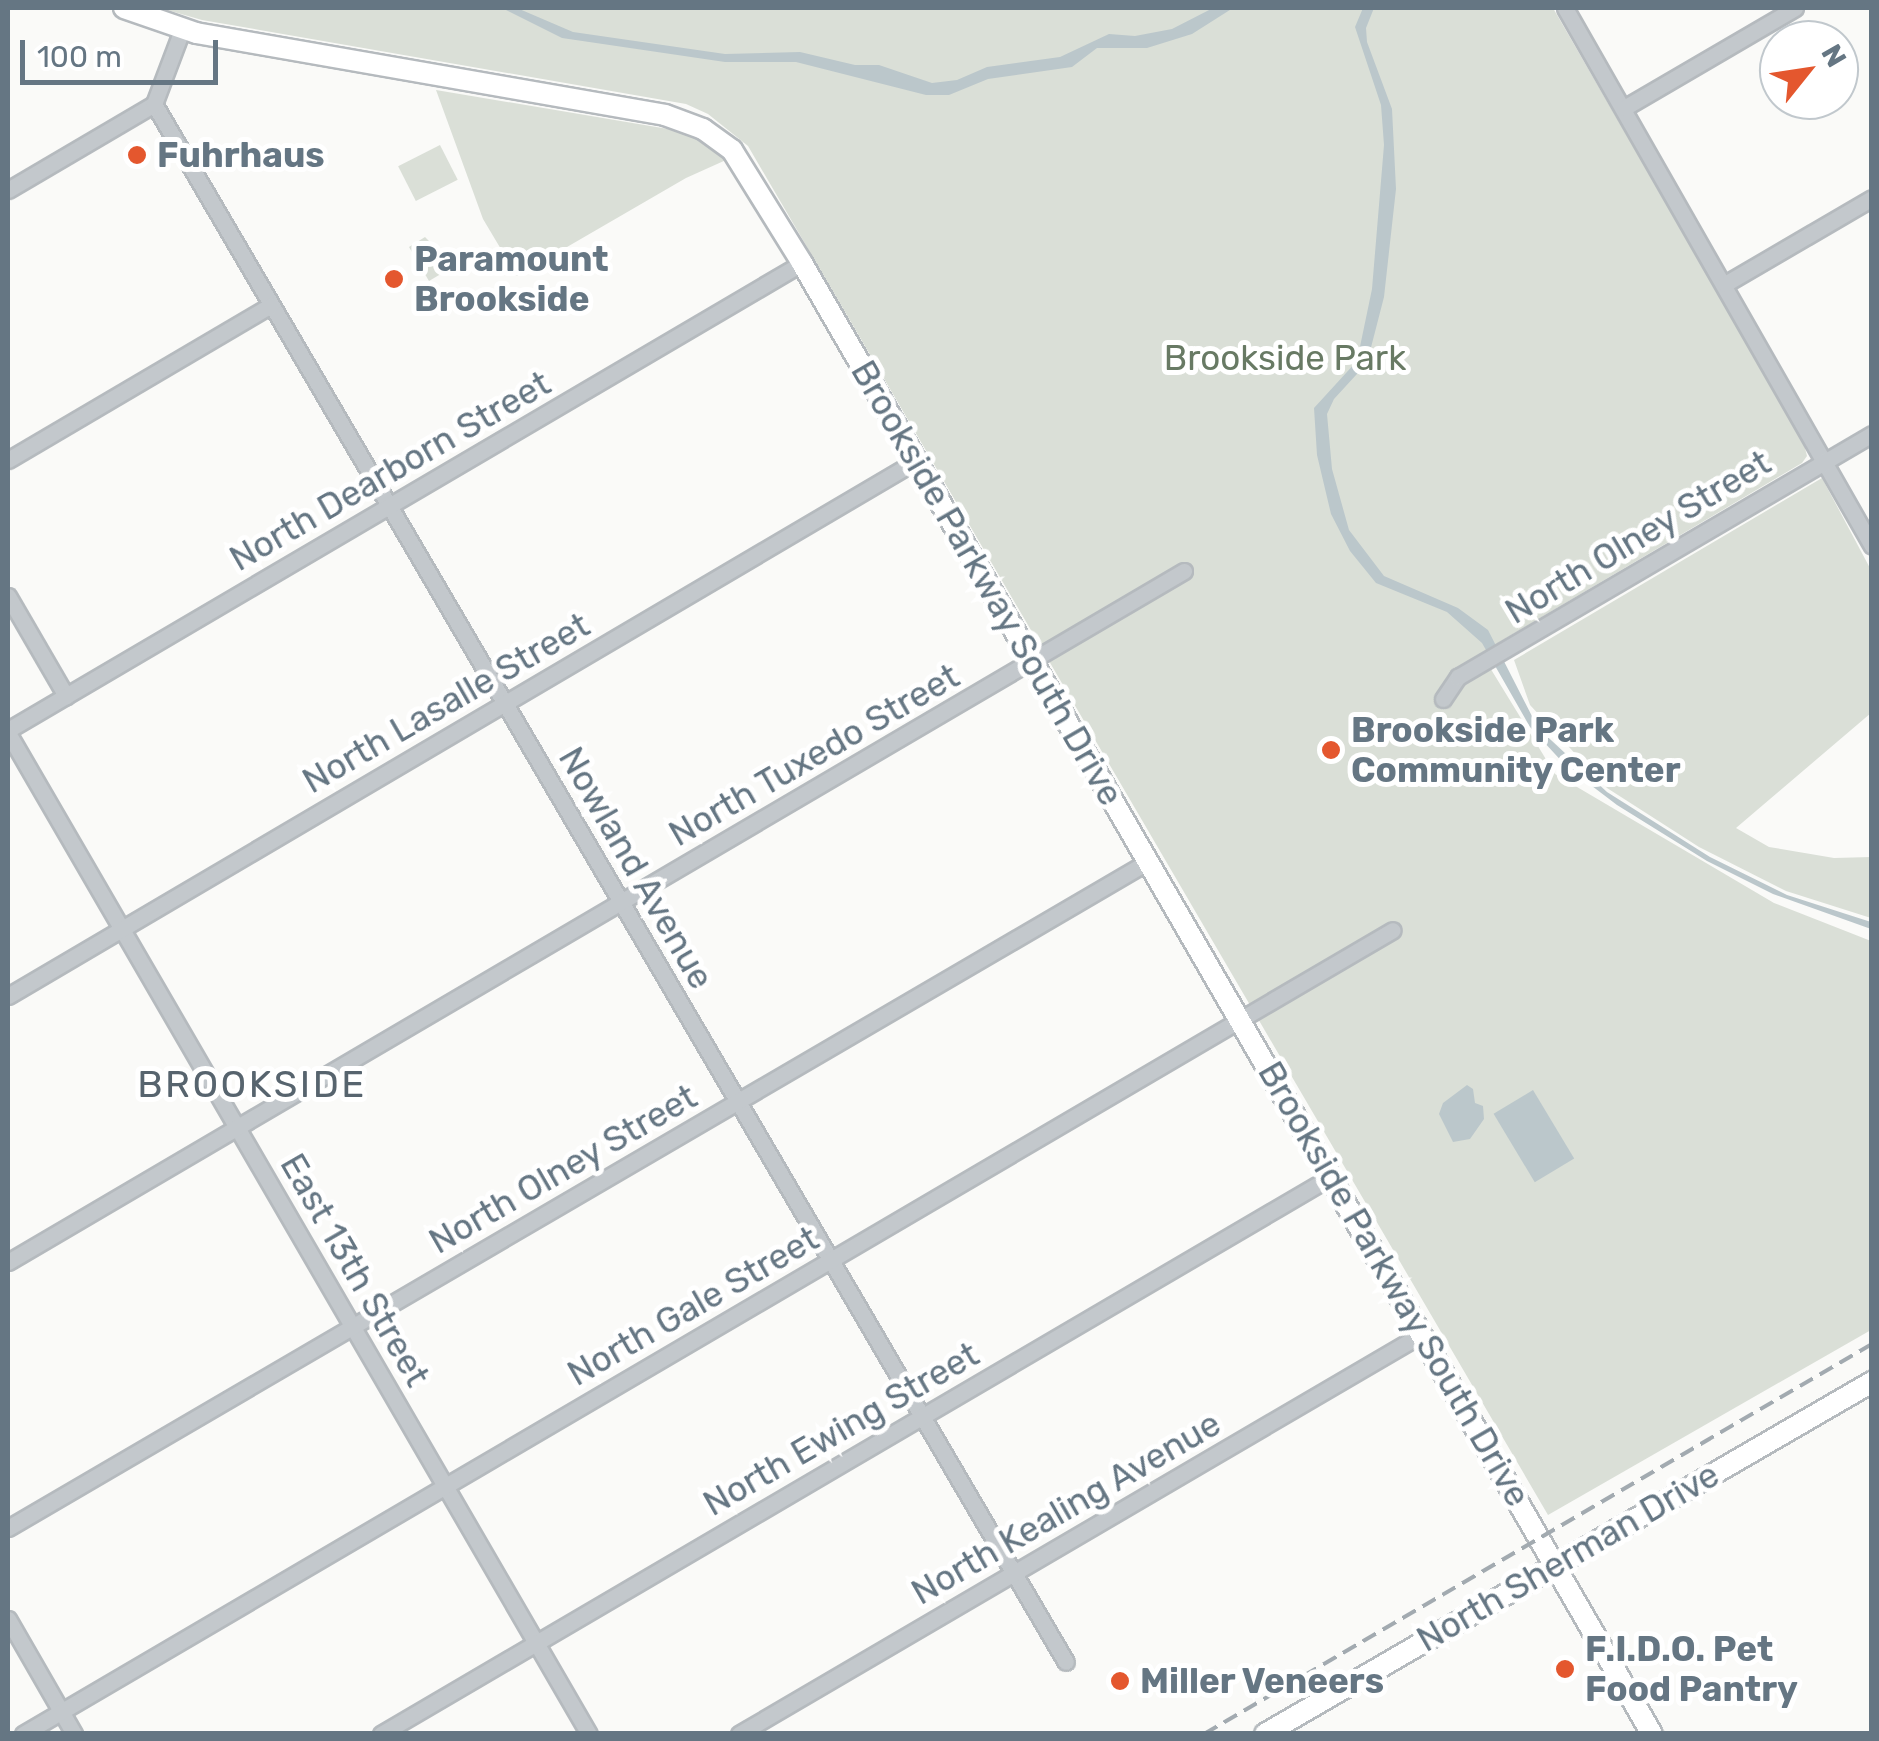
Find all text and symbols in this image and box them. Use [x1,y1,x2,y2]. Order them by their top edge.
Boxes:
scale bar [25,20,222,82]
north arrow [1759,20,1859,120]
text: 100 m [37,39,122,75]
text: N [1814,39,1853,73]
place label: Fuhrhaus [157,134,325,176]
marker: Fuhrhaus [126,144,148,166]
place label: Paramount Brookside [414,238,609,320]
marker: Paramount Brookside [383,268,405,290]
park label: Brookside Park [1164,337,1406,379]
street label: Brookside Parkway South Drive [842,353,1132,813]
street label: North Dearborn Street [222,362,558,580]
street label: North Olney Street [1497,441,1779,633]
street label: North Lasalle Street [295,604,597,802]
street label: North Tuxedo Street [661,655,967,855]
place label: Brookside Park Community Center [1351,709,1681,791]
street label: Nowland Avenue [550,739,722,997]
marker: Brookside Park Community Center [1320,739,1342,761]
street label: Brookside Parkway South Drive [1249,1054,1539,1514]
district label: BROOKSIDE [137,1062,367,1108]
street label: North Olney Street [421,1075,705,1263]
street label: East 13th Street [271,1146,439,1394]
street label: North Gale Street [560,1217,826,1395]
street label: North Ewing Street [696,1333,986,1525]
street label: North Kealing Avenue [904,1402,1228,1614]
street label: North Sherman Drive [1410,1453,1726,1661]
place label: F.I.D.O. Pet Food Pantry [1585,1628,1798,1710]
marker: F.I.D.O. Pet Food Pantry [1554,1658,1576,1680]
place label: Miller Veneers [1140,1660,1386,1702]
marker: Miller Veneers [1109,1670,1131,1692]

